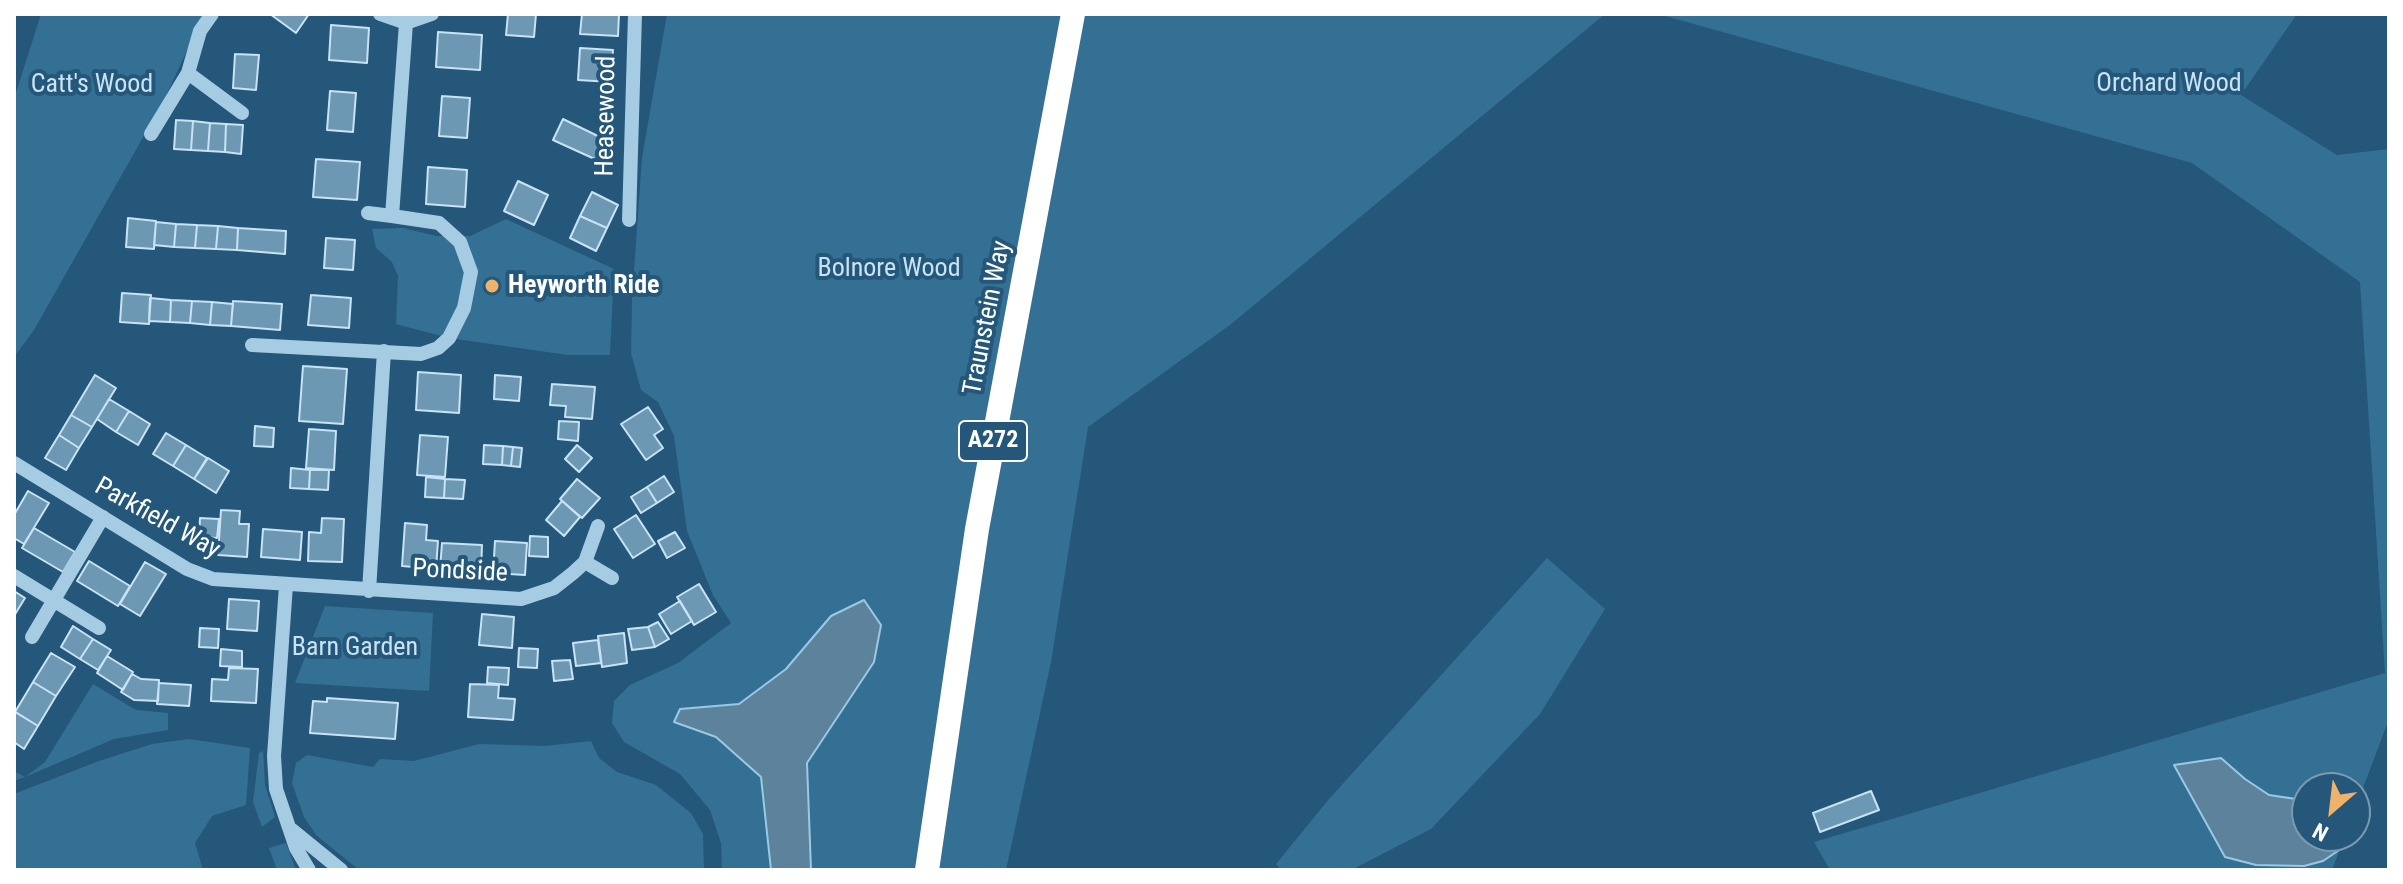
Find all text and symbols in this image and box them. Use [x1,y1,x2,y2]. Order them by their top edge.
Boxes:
street label: Heasewood [590,55,624,177]
park label: Orchard Wood [2096,68,2242,100]
park label: Catt's Wood [31,69,153,101]
street label: Traunstein Way [958,238,1018,398]
park label: Bolnore Wood [817,253,961,285]
place label: Heyworth Ride [508,270,659,302]
marker: Heyworth Ride [483,277,501,295]
road number: A272 [959,421,1027,461]
street label: Parkfield Way [89,472,225,566]
street label: Pondside [411,554,509,590]
park label: Barn Garden [292,632,418,664]
north arrow [2291,772,2371,852]
text: N [2309,818,2332,846]

